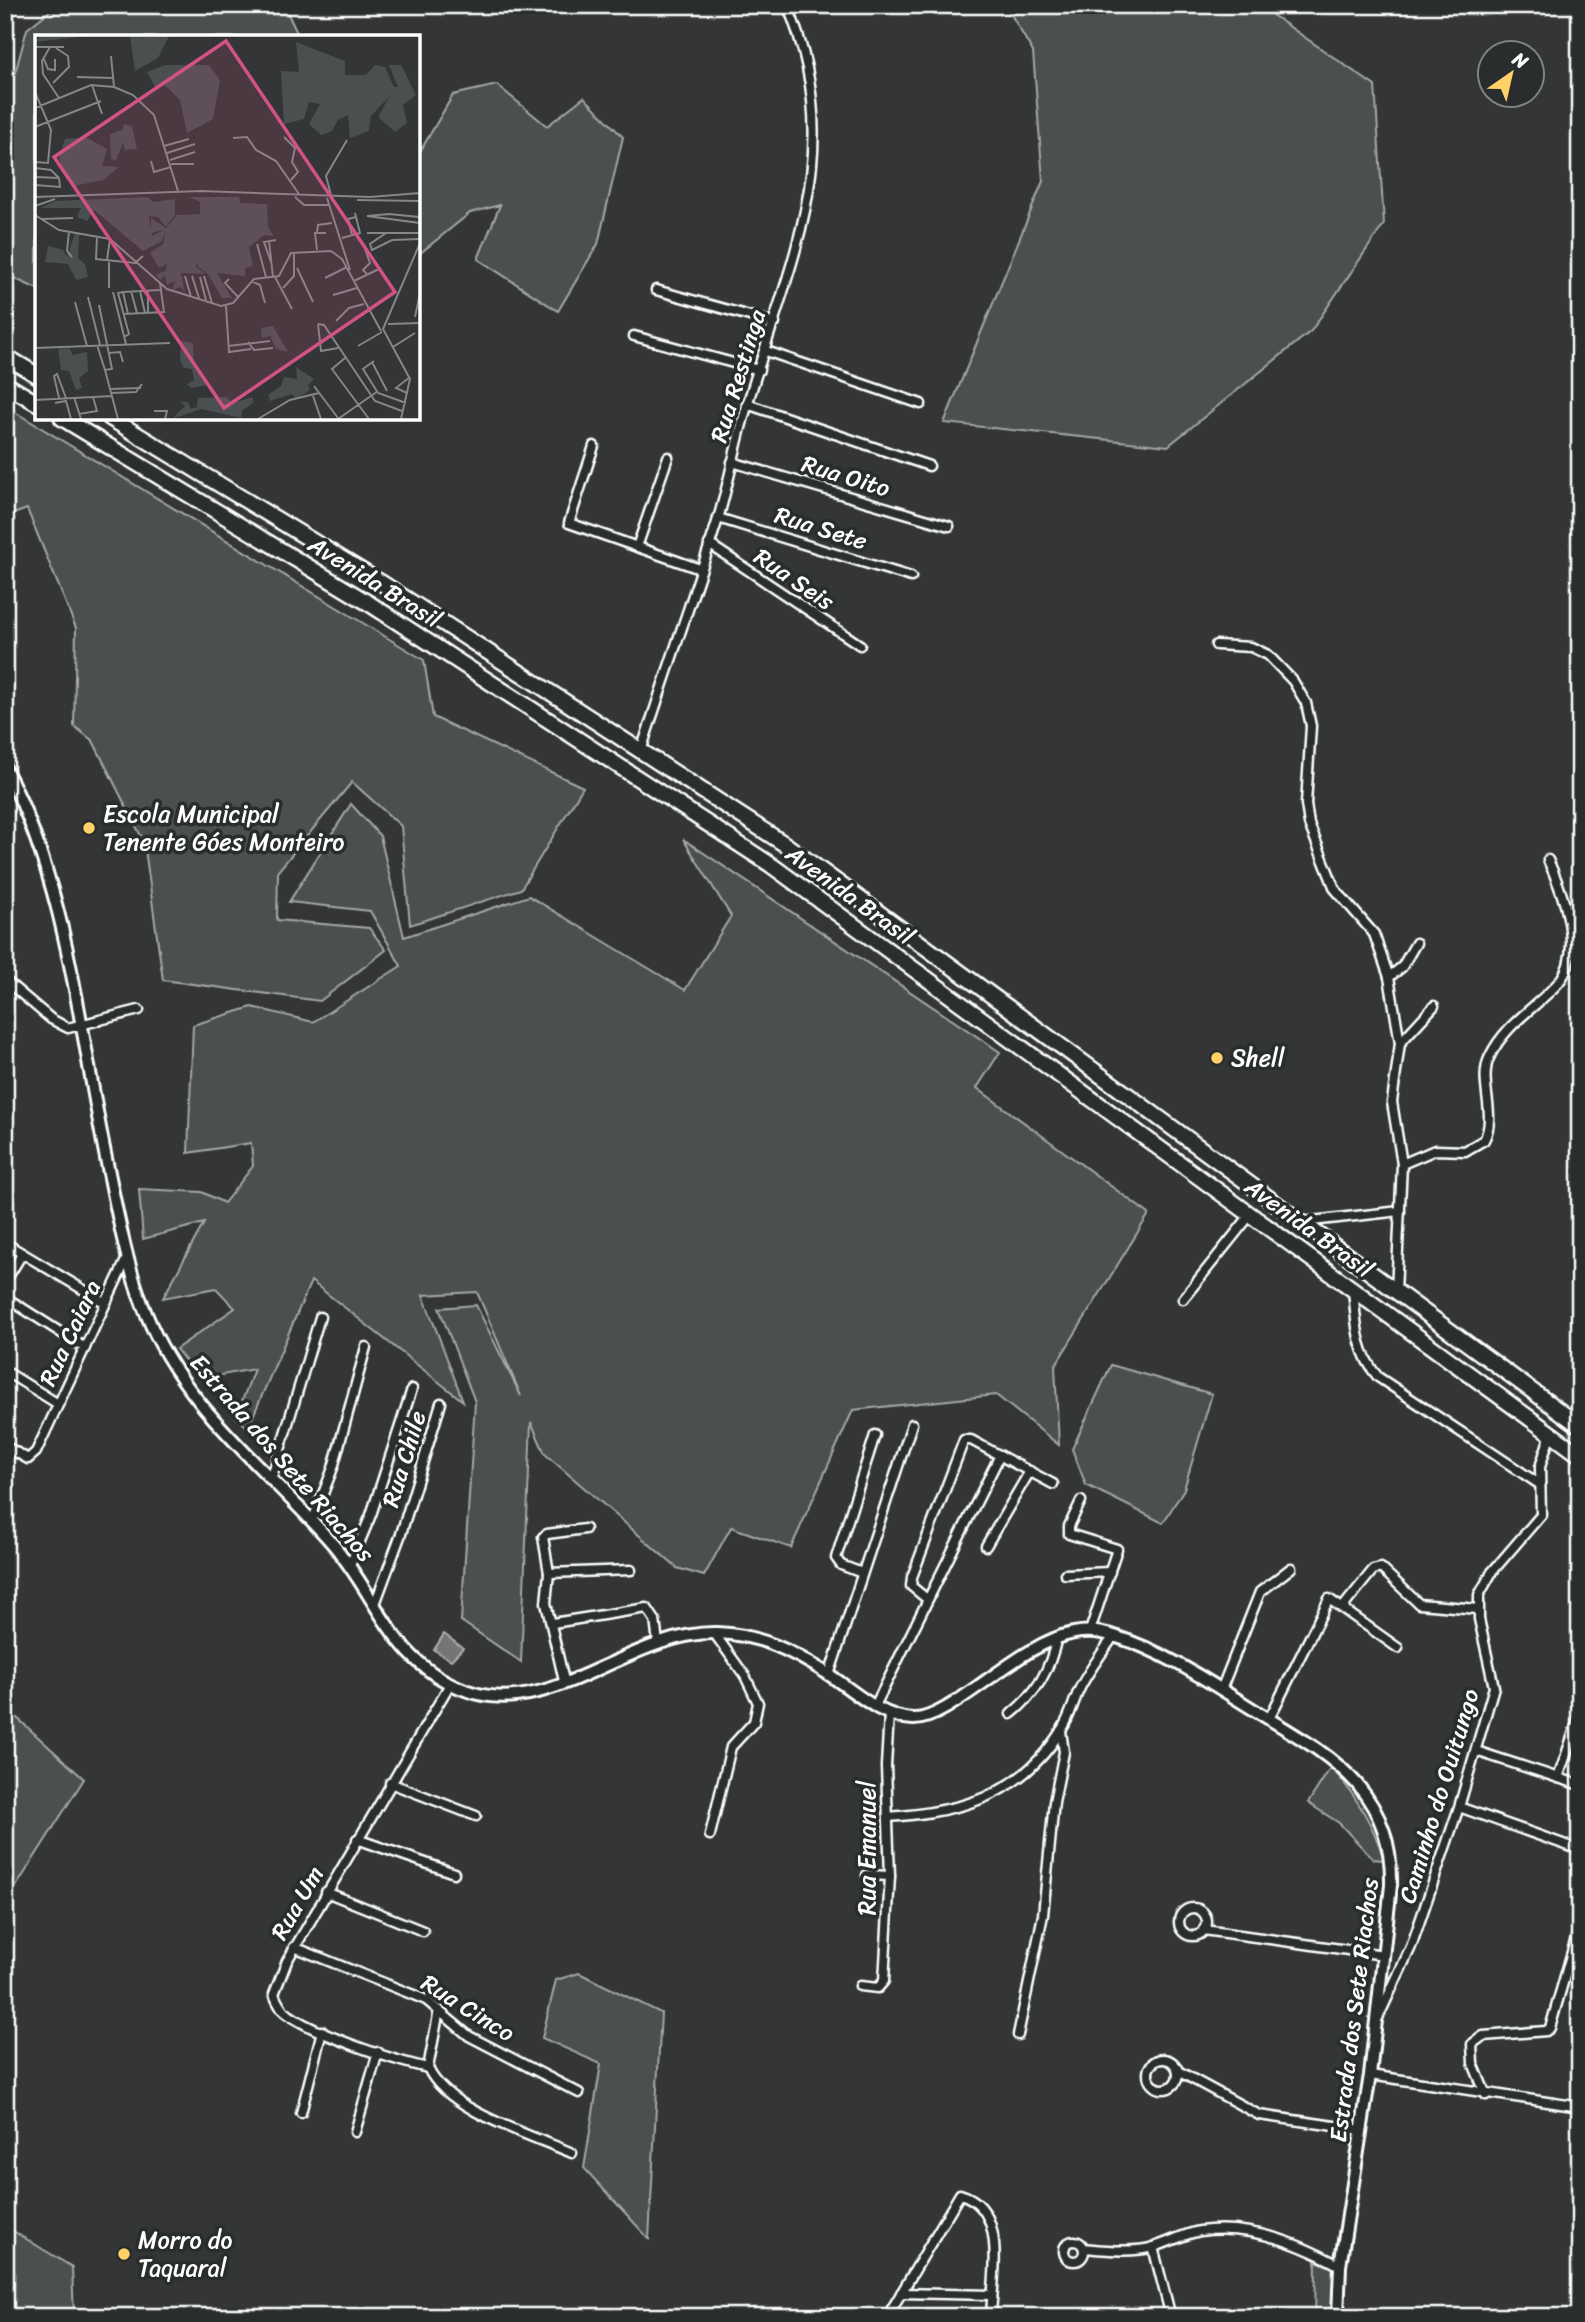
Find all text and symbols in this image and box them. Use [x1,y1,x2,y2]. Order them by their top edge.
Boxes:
inset map [35,35,420,420]
north arrow [1476,38,1546,108]
text: N [1505,42,1536,78]
street label: Rua Restinga [698,303,778,448]
street label: Rua Oito [797,443,895,509]
street label: Rua Sete [769,494,873,562]
street label: Avenida Brasil [299,524,451,641]
street label: Rua Seis [745,536,844,622]
place label: Escola Municipal Tenente Góes Monteiro [103,793,345,863]
marker: Escola Municipal Tenente Góes Monteiro [81,820,97,836]
street label: Avenida Brasil [776,833,924,957]
place label: Shell [1231,1037,1286,1079]
marker: Shell [1209,1050,1225,1066]
street label: Avenida Brasil [1235,1166,1383,1290]
street label: Rua Caiara [27,1273,113,1393]
street label: Estrada dos Sete Riachos [179,1344,386,1573]
street label: Rua Chile [369,1405,439,1513]
street label: Caminho do Ouitungo [1386,1683,1492,1909]
street label: Rua Emanuel [846,1780,888,1915]
street label: Rua Um [259,1858,335,1948]
street label: Estrada dos Sete Riachos [1317,1875,1391,2144]
street label: Rua Cinco [413,1963,523,2053]
place label: Morro do Taquaral [138,2219,233,2289]
marker: Morro do Taquaral [116,2246,132,2262]

